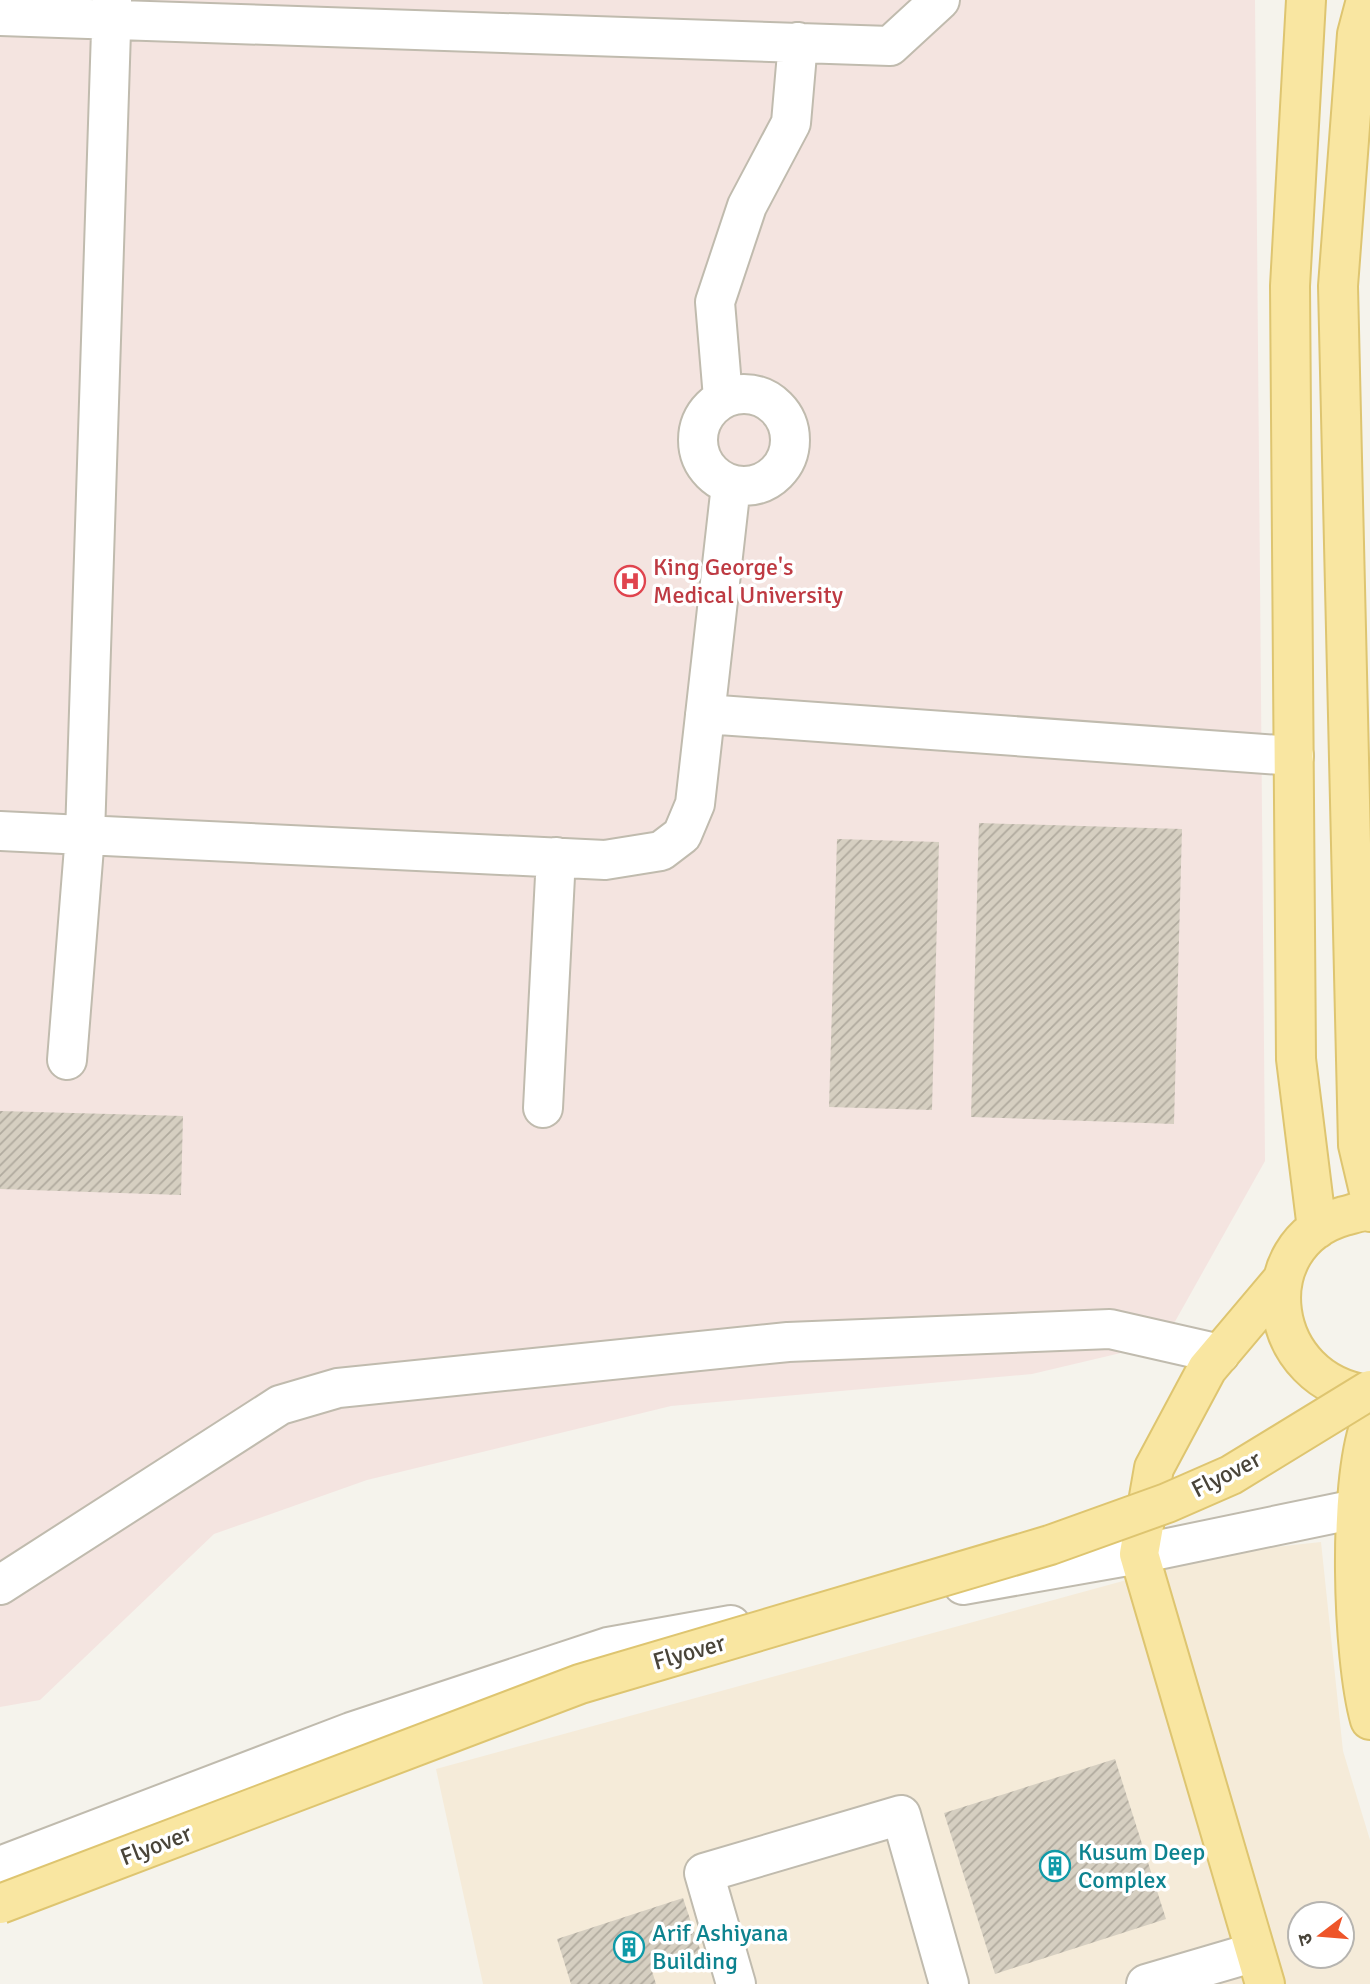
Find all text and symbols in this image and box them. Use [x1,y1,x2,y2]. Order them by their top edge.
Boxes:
place label: King George's Medical University [653,552,843,610]
hospital icon: King George's Medical University [613,564,647,598]
street label: Flyover [1186,1444,1266,1504]
street label: Flyover [649,1627,729,1677]
street label: Flyover [116,1818,196,1872]
place label: Kusum Deep Complex [1078,1837,1205,1895]
building icon: Kusum Deep Complex [1038,1849,1072,1883]
north arrow [1286,1900,1356,1970]
place label: Arif Ashiyana Building [652,1918,789,1976]
building icon: Arif Ashiyana Building [612,1930,646,1964]
text: उ [1292,1930,1319,1948]

